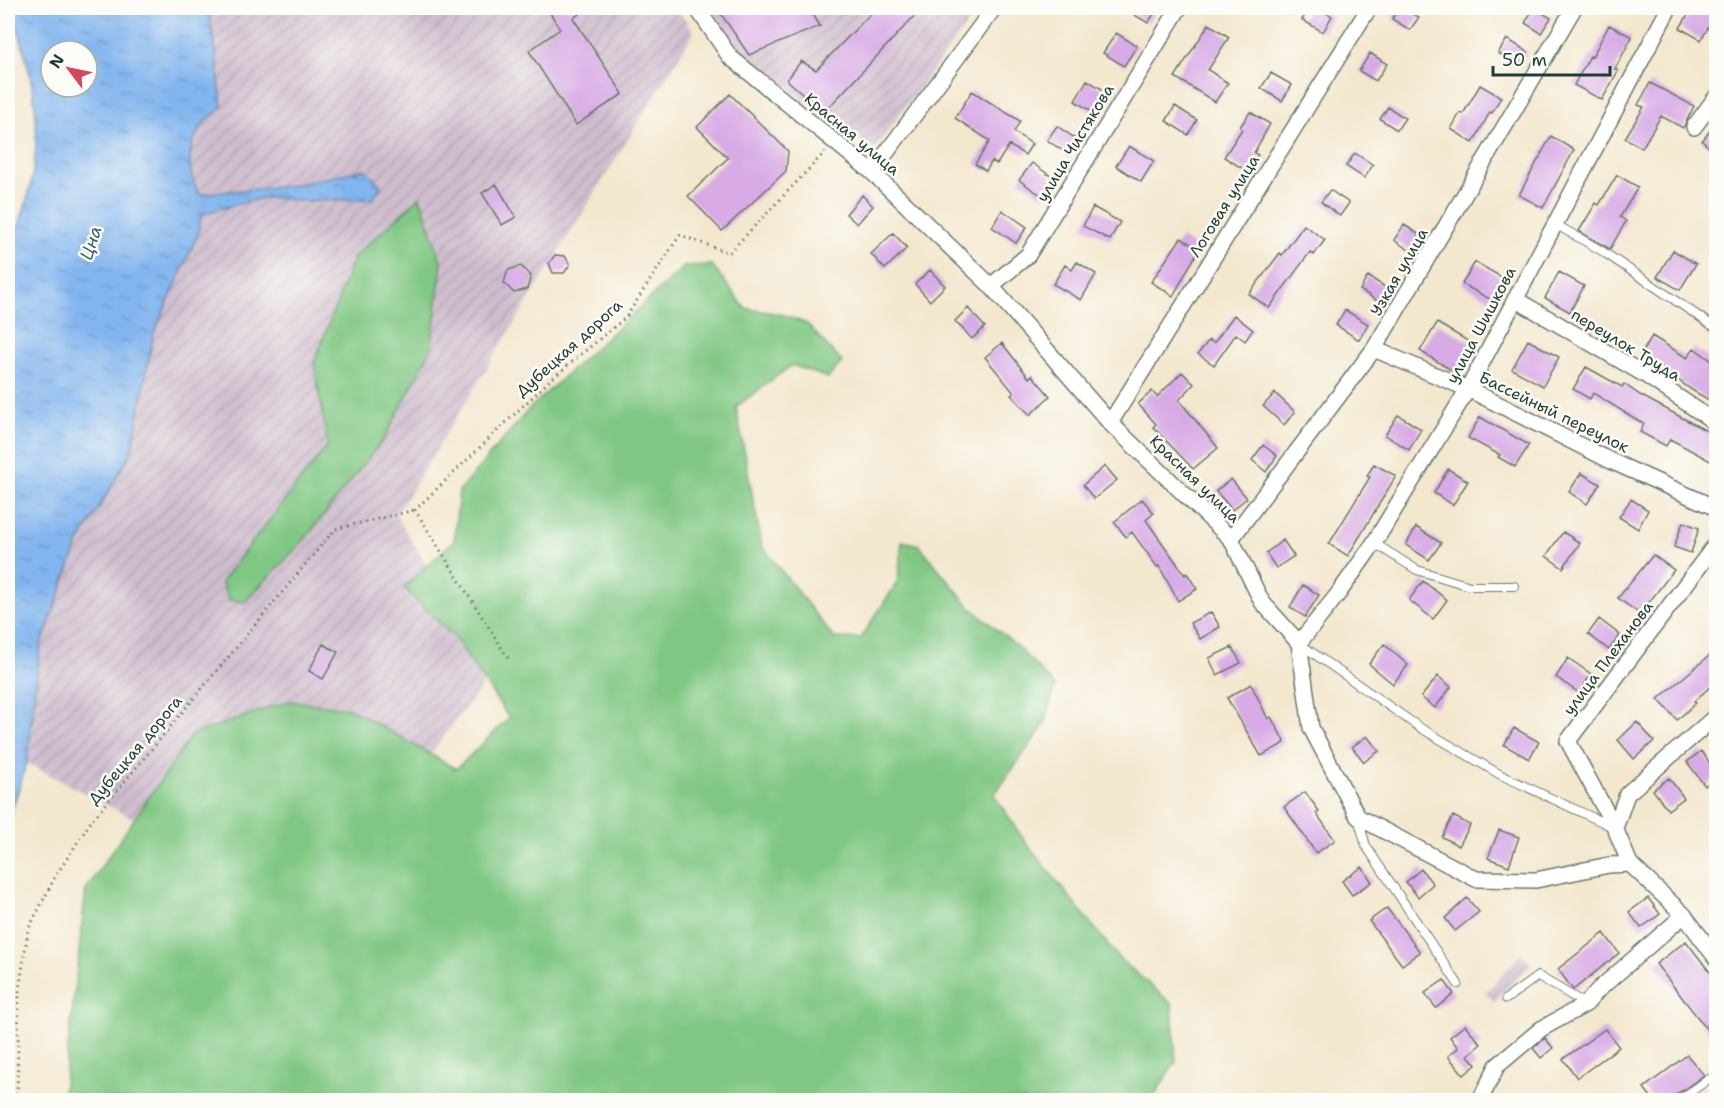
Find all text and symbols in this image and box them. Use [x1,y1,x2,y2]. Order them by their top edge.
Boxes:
north arrow [39,39,99,99]
scale bar [1493,39,1610,77]
text: 50 m [1502,48,1547,72]
text: N [44,50,69,72]
street label: улица Чистякова [1031,80,1119,206]
street label: Красная улица [800,88,904,180]
street label: Логовая улица [1184,151,1264,261]
water label: Цна [74,223,108,263]
street label: Узкая улица [1365,224,1433,320]
street label: улица Шишкова [1441,263,1521,387]
street label: Дубецкая дорога [511,295,627,401]
street label: переулок Труда [1567,304,1685,386]
street label: Бассейный переулок [1476,367,1633,458]
street label: Красная улица [1145,430,1245,528]
street label: улица Плеханова [1558,597,1658,719]
street label: Дубецкая дорога [83,691,187,809]

